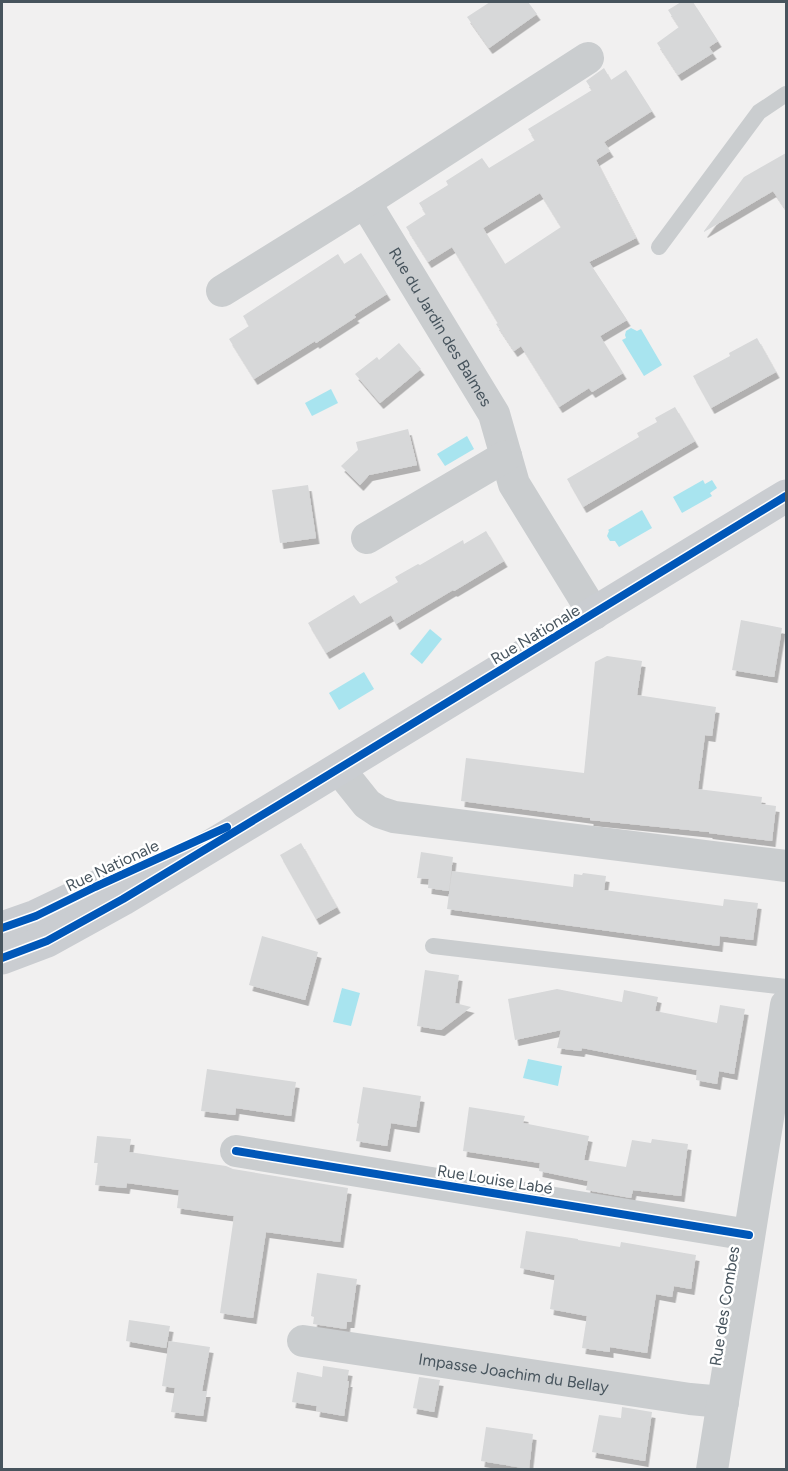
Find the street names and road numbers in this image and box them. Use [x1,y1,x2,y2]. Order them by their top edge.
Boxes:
street label: Rue du Jardin des Balmes [385,244,496,410]
street label: Rue Nationale [487,600,583,668]
street label: Rue Nationale [63,835,162,895]
street label: Rue Louise Labé [436,1161,554,1198]
street label: Rue des Combes [706,1245,743,1367]
street label: Impasse Joachim du Bellay [417,1349,611,1397]

